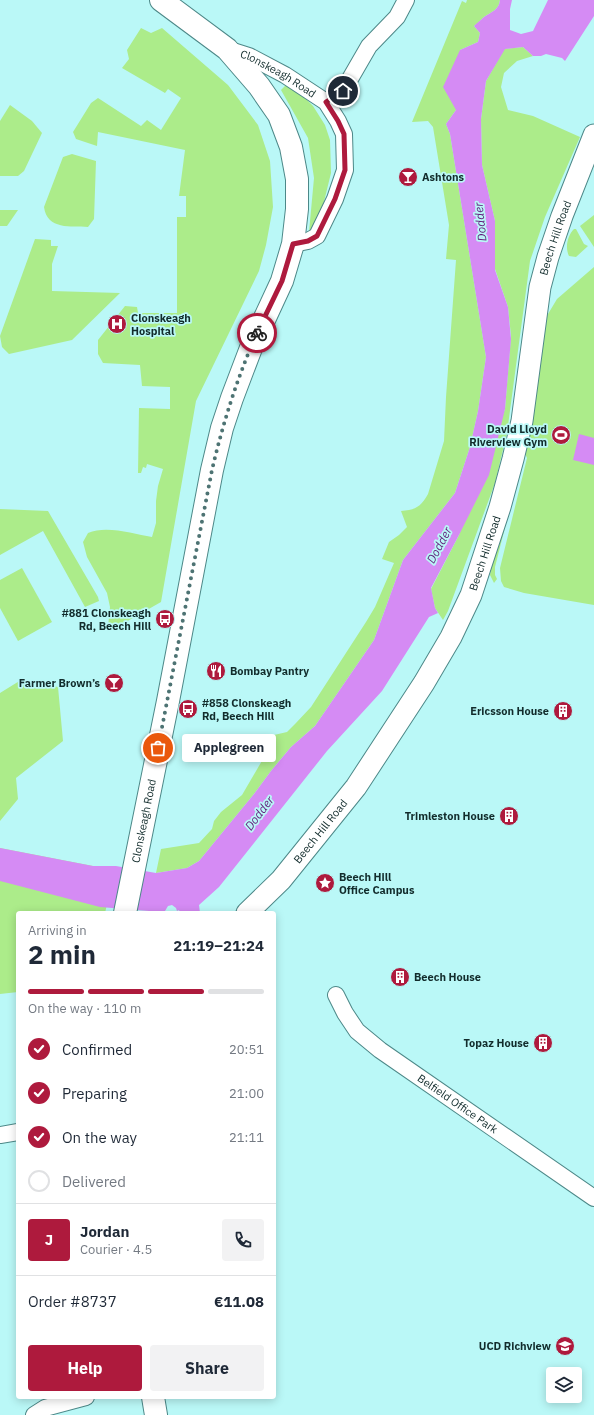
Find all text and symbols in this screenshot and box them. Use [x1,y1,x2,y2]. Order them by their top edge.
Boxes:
street label: Clonskeagh Road [239,47,319,101]
pin [326,74,360,108]
icon: home [332,80,354,102]
bar icon: Ashtons [397,166,419,188]
place label: Ashtons [422,170,465,184]
street label: Beech Hill Road [536,198,574,277]
water label: Dodder [470,201,489,242]
place label: Clonskeagh Hospital [131,311,191,338]
hospital icon: Clonskeagh Hospital [106,313,128,335]
courier [237,313,277,353]
icon: bike [246,322,268,344]
place label: David Lloyd Riverview Gym [469,422,547,449]
sports icon: David Lloyd Riverview Gym [550,424,572,446]
street label: Beech Hill Road [466,514,504,592]
water label: Dodder [423,524,455,566]
place label: #881 Clonskeagh Rd, Beech Hill [62,606,152,633]
bus stop icon: #881 Clonskeagh Rd, Beech Hill [154,608,176,630]
restaurant icon: Bombay Pantry [205,660,227,682]
place label: Bombay Pantry [230,664,309,678]
bar icon: Farmer Brown’s [103,672,125,694]
place label: Farmer Brown’s [19,676,100,690]
place label: #858 Clonskeagh Rd, Beech Hill [202,696,291,723]
bus stop icon: #858 Clonskeagh Rd, Beech Hill [177,698,199,720]
building icon: Ericsson House [552,700,574,722]
place label: Ericsson House [470,704,549,718]
pin [141,731,175,765]
callout: Applegreen [182,734,276,762]
icon: bag [147,737,169,759]
text: Applegreen [194,739,264,756]
street label: Clonskeagh Road [128,778,159,864]
water label: Dodder [241,792,277,833]
street label: Beech Hill Road [290,796,350,866]
building icon: Trimleston House [498,805,520,827]
place label: Trimleston House [405,809,495,823]
place label: Beech Hill Office Campus [339,870,415,897]
place icon: Beech Hill Office Campus [314,872,336,894]
text: Arriving in [28,922,87,939]
text: 21:19–21:24 [173,936,264,955]
text: 2 min [28,937,96,971]
building icon: Beech House [389,966,411,988]
place label: Beech House [414,970,481,984]
text: On the way · 110 m [28,1000,141,1017]
building icon: Topaz House [532,1032,554,1054]
place label: Topaz House [463,1036,529,1050]
icon: check [28,1038,50,1060]
text: Confirmed [62,1040,132,1059]
text: 20:51 [229,1041,264,1058]
street label: Belfield Office Park [415,1071,501,1136]
icon: check [28,1082,50,1104]
text: Preparing [62,1084,127,1103]
text: 21:00 [229,1085,264,1102]
icon: check [28,1126,50,1148]
text: On the way [62,1128,137,1147]
text: 21:11 [229,1129,264,1146]
text: Delivered [62,1172,126,1191]
button: phone [222,1219,264,1261]
text: Jordan [80,1222,129,1241]
text: J [45,1230,53,1249]
text: Courier · 4.5 [80,1241,152,1258]
text: Order #8737 [28,1292,117,1311]
text: €11.08 [214,1292,264,1311]
school or university icon: UCD Richview [554,1335,576,1357]
place label: UCD Richview [479,1339,552,1353]
button: Help [28,1345,142,1391]
button: Share [150,1345,264,1391]
map controls [546,1367,582,1403]
button: layers [546,1367,582,1403]

